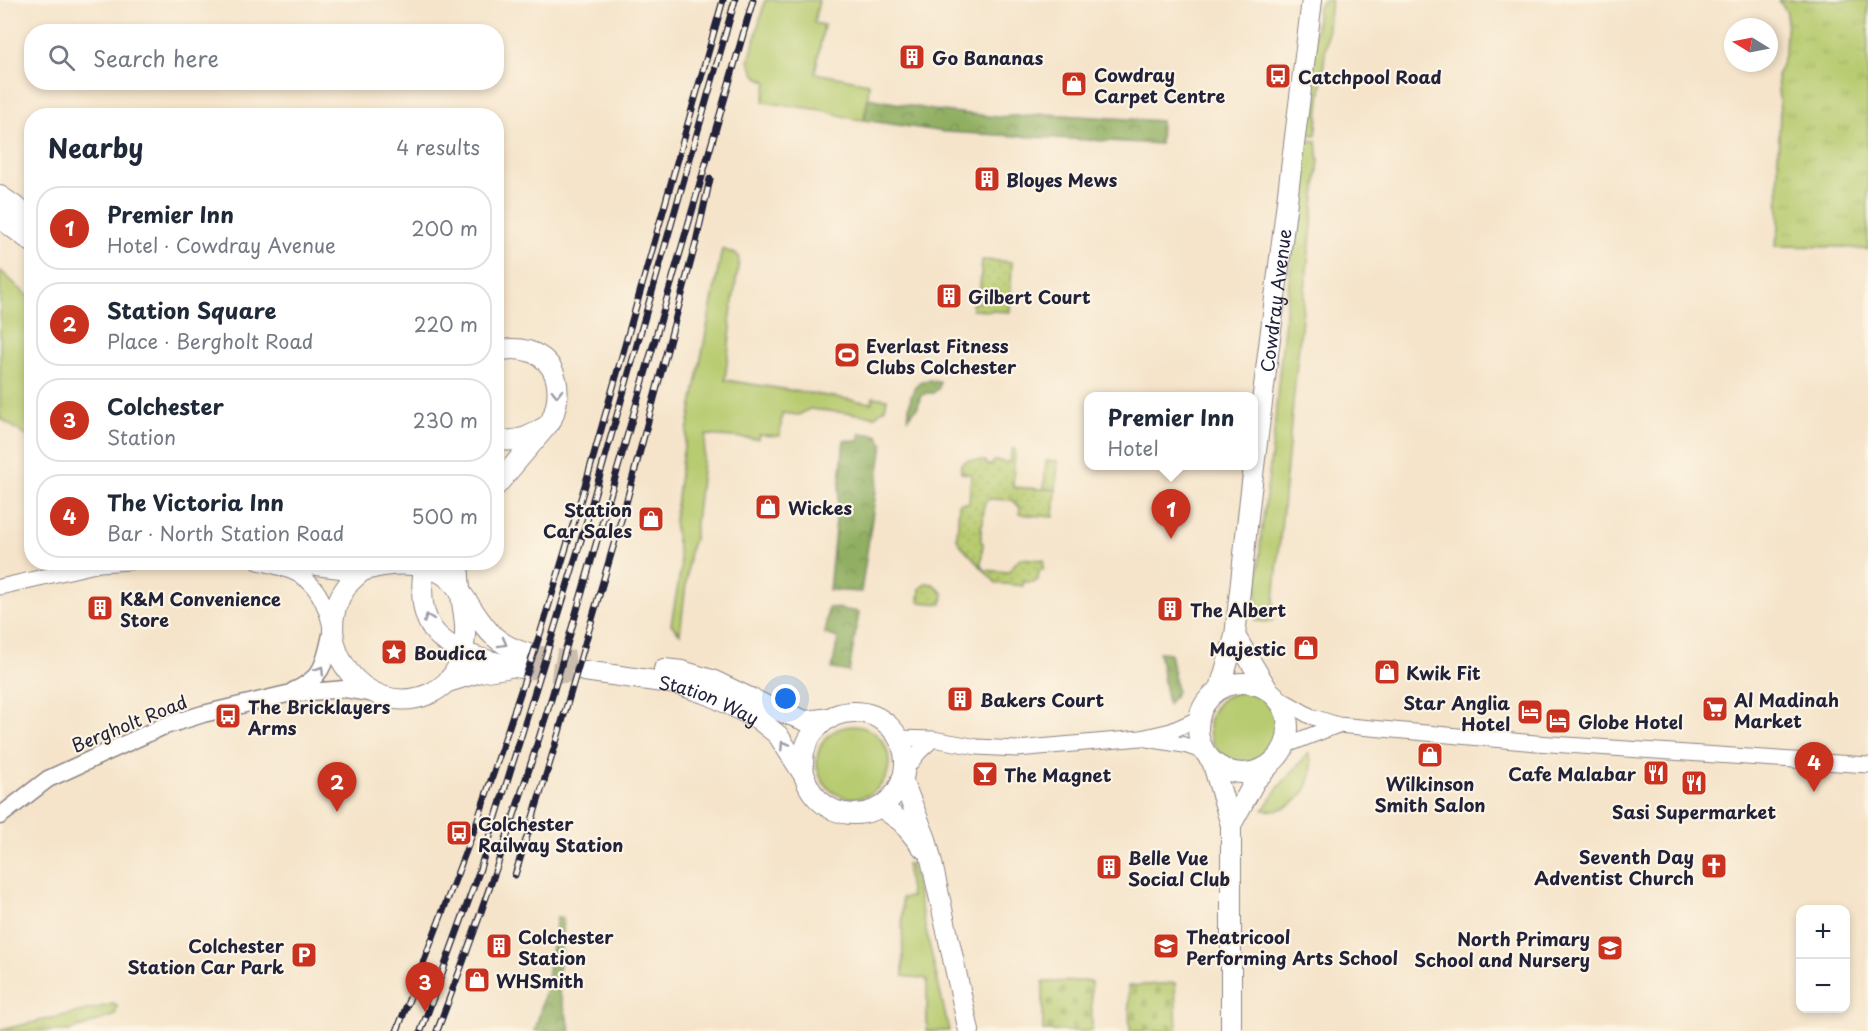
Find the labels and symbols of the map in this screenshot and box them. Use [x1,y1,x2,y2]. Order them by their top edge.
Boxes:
north arrow [1724,18,1778,72]
building icon: Go Bananas [897,42,927,72]
place label: Go Bananas [932,44,1044,71]
place label: Cowdray Carpet Centre [1094,61,1226,109]
bus stop icon: Catchpool Road [1263,61,1293,91]
place label: Catchpool Road [1298,63,1442,90]
shop icon: Cowdray Carpet Centre [1059,69,1089,99]
building icon: Bloyes Mews [972,164,1002,194]
place label: Bloyes Mews [1006,166,1118,193]
street label: Cowdray Avenue [1252,227,1297,374]
building icon: Gilbert Court [934,281,964,311]
place label: Gilbert Court [968,283,1091,310]
place label: Everlast Fitness Clubs Colchester [866,332,1017,380]
sports icon: Everlast Fitness Clubs Colchester [832,340,862,370]
one-way arrow [551,389,563,398]
pin: 1 [1152,490,1190,539]
shop icon: Wickes [753,492,783,522]
place label: Wickes [788,494,852,521]
place label: Station Car Sales [543,496,632,544]
shop icon: Station Car Sales [636,504,666,534]
place label: K&M Convenience Store [120,585,281,633]
building icon: K&M Convenience Store [85,593,115,623]
building icon: The Albert [1155,594,1185,624]
place label: The Albert [1190,596,1287,623]
one-way arrow [423,613,435,624]
shop icon: Majestic [1291,633,1321,663]
place label: Majestic [1209,635,1286,662]
one-way arrow [497,636,508,647]
place icon: Boudica [379,637,409,667]
place label: Boudica [414,639,488,666]
shop icon: Kwik Fit [1372,657,1402,687]
place label: Kwik Fit [1406,659,1481,686]
one-way arrow [312,665,323,676]
street label: Station Way [657,668,764,731]
your location [771,684,800,713]
building icon: Bakers Court [945,684,975,714]
place label: Bakers Court [980,686,1104,713]
place label: Al Madinah Market [1733,686,1839,734]
street label: Bergholt Road [67,688,191,758]
place label: Star Anglia Hotel [1403,689,1510,737]
place label: The Bricklayers Arms [247,693,391,741]
supermarket icon: Al Madinah Market [1700,694,1730,724]
hotel icon: Star Anglia Hotel [1515,697,1545,727]
bus stop icon: The Bricklayers Arms [213,701,243,731]
hotel icon: Globe Hotel [1543,706,1573,736]
place label: Globe Hotel [1578,708,1683,735]
shop icon: Wilkinson Smith Salon [1415,740,1445,770]
one-way arrow [781,741,792,752]
pin: 4 [1794,742,1834,792]
restaurant icon: Cafe Malabar [1641,758,1671,788]
bar icon: The Magnet [970,759,1000,789]
place label: Cafe Malabar [1508,760,1637,787]
place label: The Magnet [1004,761,1112,788]
pin: 2 [318,762,356,812]
restaurant icon: Sasi Supermarket [1679,768,1709,798]
place label: Wilkinson Smith Salon [1374,770,1486,818]
place label: Sasi Supermarket [1612,798,1776,825]
place label: Colchester Railway Station [478,810,623,858]
bus stop icon: Colchester Railway Station [444,818,474,848]
place label: Seventh Day Adventist Church [1534,843,1694,891]
place label: Belle Vue Social Club [1128,844,1230,892]
church icon: Seventh Day Adventist Church [1699,851,1729,881]
building icon: Belle Vue Social Club [1094,852,1124,882]
place label: Colchester Station [518,923,614,971]
place label: Theatricool Performing Arts School [1186,923,1398,971]
place label: North Primary School and Nursery [1414,925,1590,973]
building icon: Colchester Station [484,931,514,961]
school or university icon: Theatricool Performing Arts School [1151,931,1181,961]
place label: Colchester Station Car Park [128,932,285,980]
school or university icon: North Primary School and Nursery [1595,933,1625,963]
parking icon: Colchester Station Car Park [289,940,319,970]
pin: 3 [406,962,444,1012]
shop icon: WHSmith [462,965,492,995]
place label: WHSmith [496,967,584,994]

